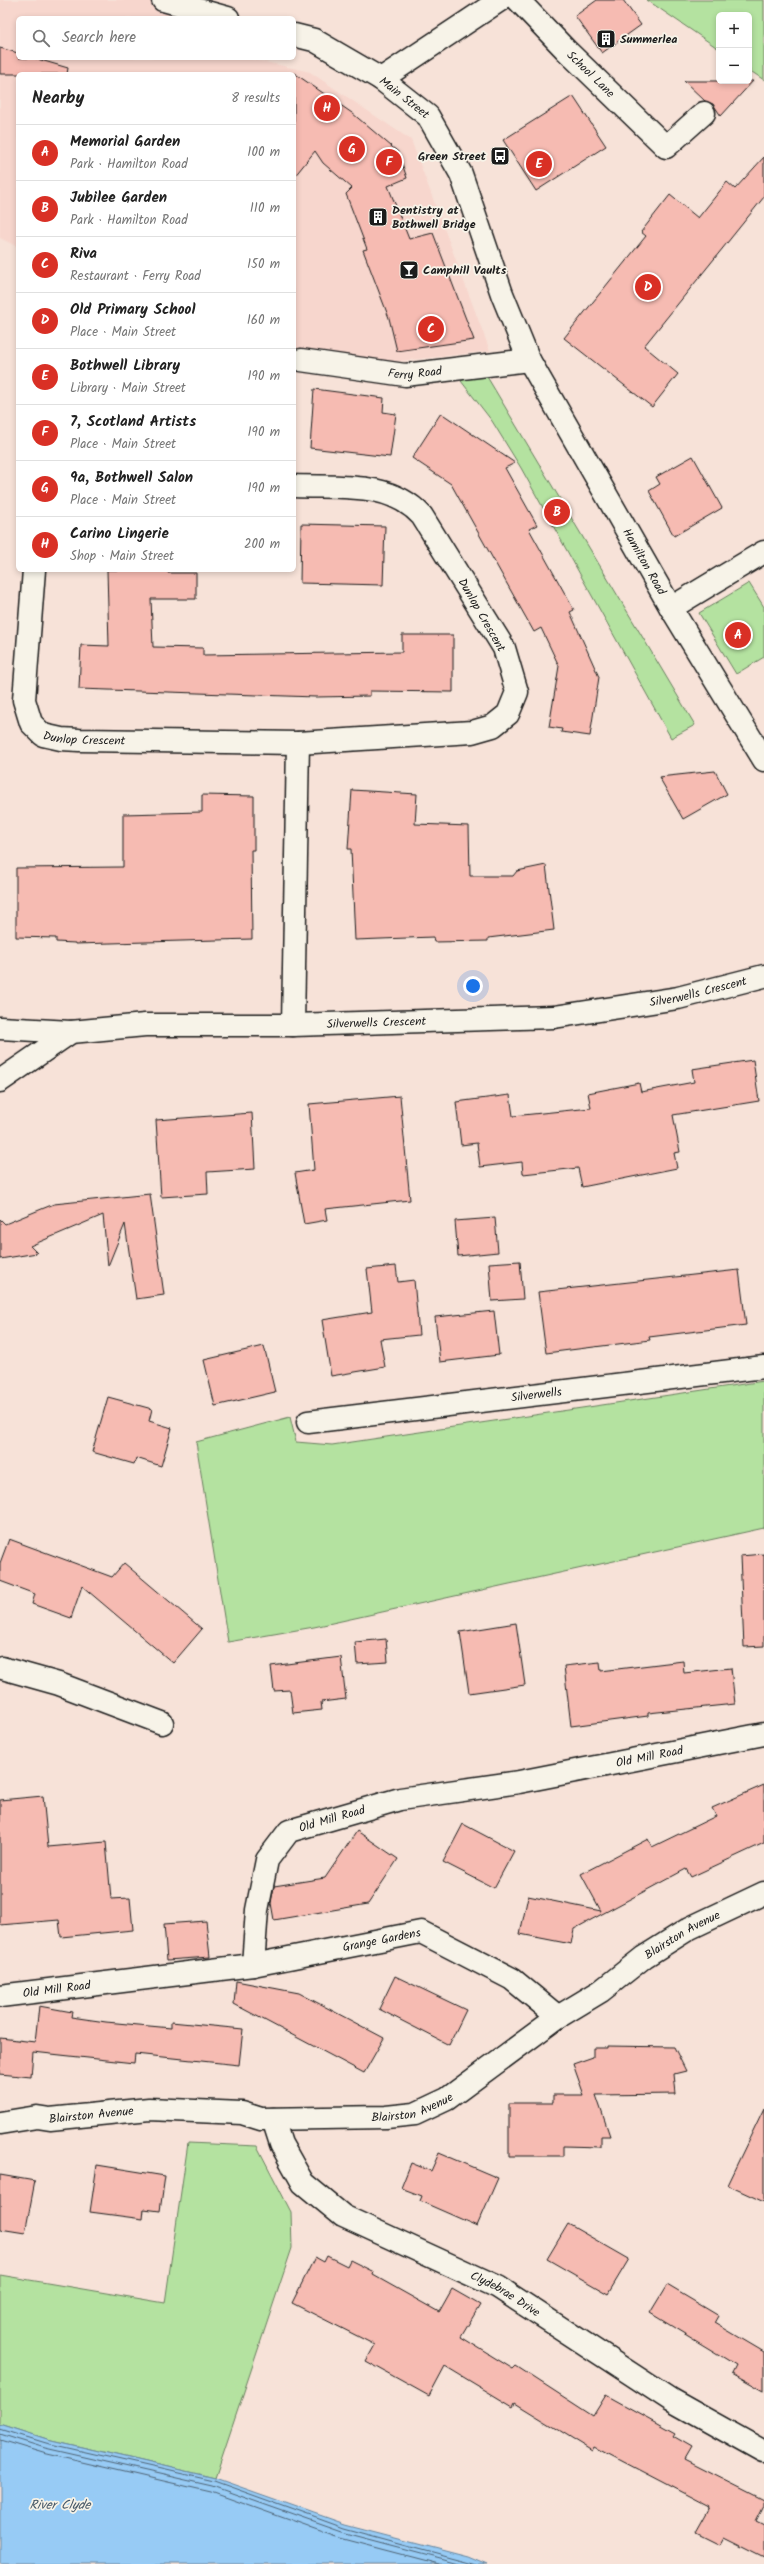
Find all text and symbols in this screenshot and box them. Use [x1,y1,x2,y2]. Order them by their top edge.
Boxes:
map controls [716,12,752,84]
button: + [716,12,752,48]
search box [16,16,296,60]
text: Search here [62,26,136,50]
icon: search [30,27,52,49]
building icon: Summerlea [595,28,617,50]
place label: Summerlea [620,30,677,49]
street label: School Lane [562,47,619,103]
button: − [716,48,752,84]
street label: Main Street [375,72,434,124]
text: Nearby [32,85,84,112]
text: 8 results [231,88,280,109]
pin: H [314,93,340,123]
text: Memorial Garden [70,130,180,154]
pin: G [339,134,365,164]
text: A [41,142,49,163]
text: 100 m [247,142,280,163]
bus stop icon: Green Street [489,145,511,167]
pin: F [376,147,402,177]
place label: Green Street [418,147,487,166]
pin: E [526,149,552,179]
text: Park · Hamilton Road [70,154,188,175]
text: Jubilee Garden [70,186,167,210]
text: B [41,198,49,219]
text: 110 m [250,198,280,219]
place label: Dentistry at Bothwell Bridge [392,201,476,234]
building icon: Dentistry at Bothwell Bridge [367,206,389,228]
text: Park · Hamilton Road [70,210,188,231]
text: Riva [70,242,97,266]
text: C [41,254,49,275]
text: 150 m [247,254,280,275]
bar icon: Camphill Vaults [398,259,420,281]
place label: Camphill Vaults [423,261,507,280]
text: Restaurant · Ferry Road [70,266,201,287]
pin: D [635,272,661,302]
text: Old Primary School [70,298,195,322]
text: D [41,310,49,331]
text: 160 m [247,310,280,331]
pin: C [418,314,444,344]
text: Place · Main Street [70,322,176,343]
text: Bothwell Library [70,354,180,378]
street label: Ferry Road [387,361,444,385]
text: E [41,366,49,387]
text: 190 m [248,366,280,387]
text: Library · Main Street [70,378,186,399]
text: 7, Scotland Artists [70,410,196,434]
text: F [41,422,49,443]
text: 190 m [248,422,280,443]
text: Place · Main Street [70,434,176,455]
text: 9a, Bothwell Salon [70,466,193,490]
text: G [41,478,49,499]
text: 190 m [248,478,280,499]
text: Place · Main Street [70,490,176,511]
pin: B [544,497,570,527]
text: Carino Lingerie [70,522,169,546]
street label: Hamilton Road [617,525,671,600]
text: H [41,534,49,555]
text: 200 m [244,534,280,555]
text: Shop · Main Street [70,546,174,567]
street label: Dunlop Crescent [453,575,511,656]
pin: A [725,620,751,650]
street label: Dunlop Crescent [41,726,126,751]
street label: Silverwells Crescent [648,972,749,1012]
your location [463,976,483,996]
street label: Silverwells Crescent [326,1012,427,1034]
street label: Silverwells [510,1382,563,1407]
street label: Old Mill Road [614,1741,686,1773]
street label: Old Mill Road [297,1800,368,1838]
street label: Blairston Avenue [641,1906,724,1964]
street label: Grange Gardens [341,1923,422,1957]
street label: Old Mill Road [22,1976,93,2003]
street label: Blairston Avenue [371,2088,458,2127]
street label: Blairston Avenue [48,2102,135,2129]
street label: Clydebrae Drive [467,2266,544,2322]
water label: River Clyde [30,2495,92,2516]

